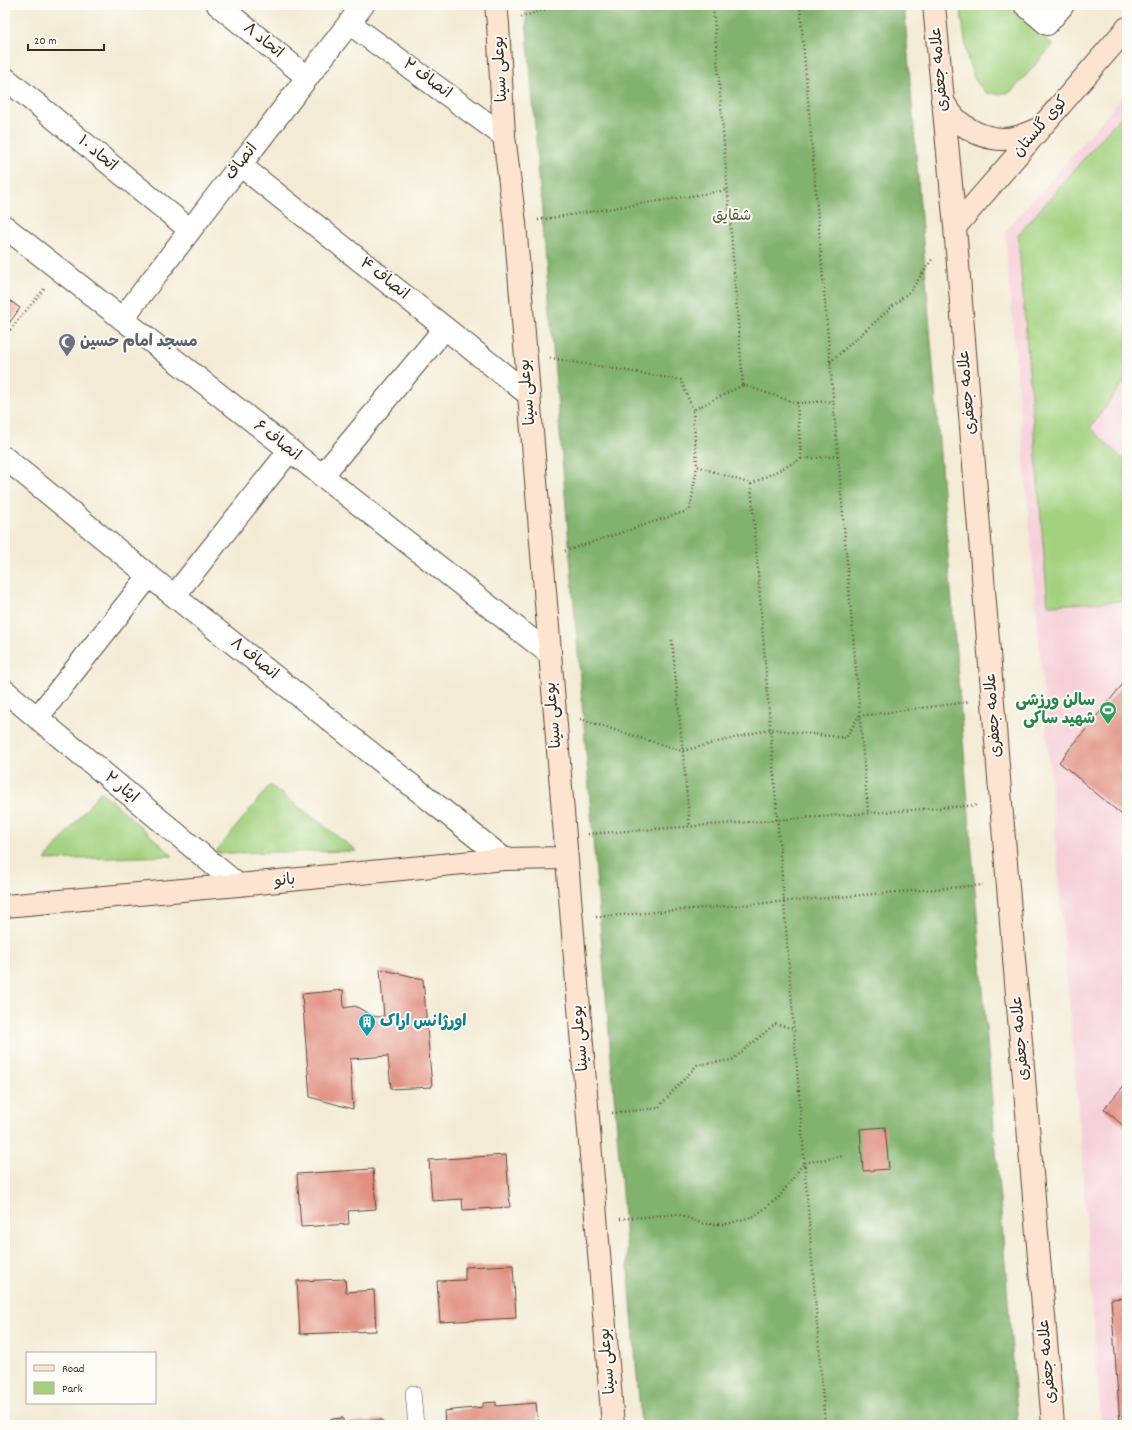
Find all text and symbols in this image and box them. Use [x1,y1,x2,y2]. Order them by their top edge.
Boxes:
street label: اتحاد ۸ [238,18,288,64]
street label: علامه جعفری [925,25,955,113]
scale bar [28,26,104,52]
text: 20 m [34,33,57,50]
street label: بوعلی سینا [488,35,514,103]
street label: انصاف ۲ [398,53,456,105]
street label: کوی گلستان [1008,91,1074,163]
street label: اتحاد ۱۰ [72,130,122,178]
street label: انصاف [220,139,264,185]
park label: شقایق [712,205,752,228]
street label: انصاف ۴ [354,252,414,306]
place label: مسجد امام حسین [80,331,198,354]
mosque icon: مسجد امام حسین [57,332,77,357]
street label: علامه جعفری [953,348,983,436]
street label: بوعلی سینا [514,358,542,426]
street label: انصاف ۶ [248,415,306,467]
street label: انصاف ۸ [225,632,283,686]
street label: علامه جعفری [980,672,1008,758]
street label: بوعلی سینا [540,681,568,749]
place label: سالن ورزشی شهید ساکی [1016,690,1095,731]
sports icon: سالن ورزشی شهید ساکی [1098,700,1118,725]
street label: ایثار ۲ [99,767,143,809]
street label: بانو [271,868,297,894]
street label: علامه جعفری [1006,994,1036,1082]
street label: بوعلی سینا [567,1004,595,1072]
place label: اورژانس اراک [380,1011,466,1034]
building icon: اورژانس اراک [357,1012,377,1037]
street label: علامه جعفری [1033,1317,1063,1405]
street label: بوعلی سینا [594,1327,622,1395]
legend [26,1352,156,1404]
text: Road [62,1361,84,1378]
text: Park [62,1381,83,1398]

